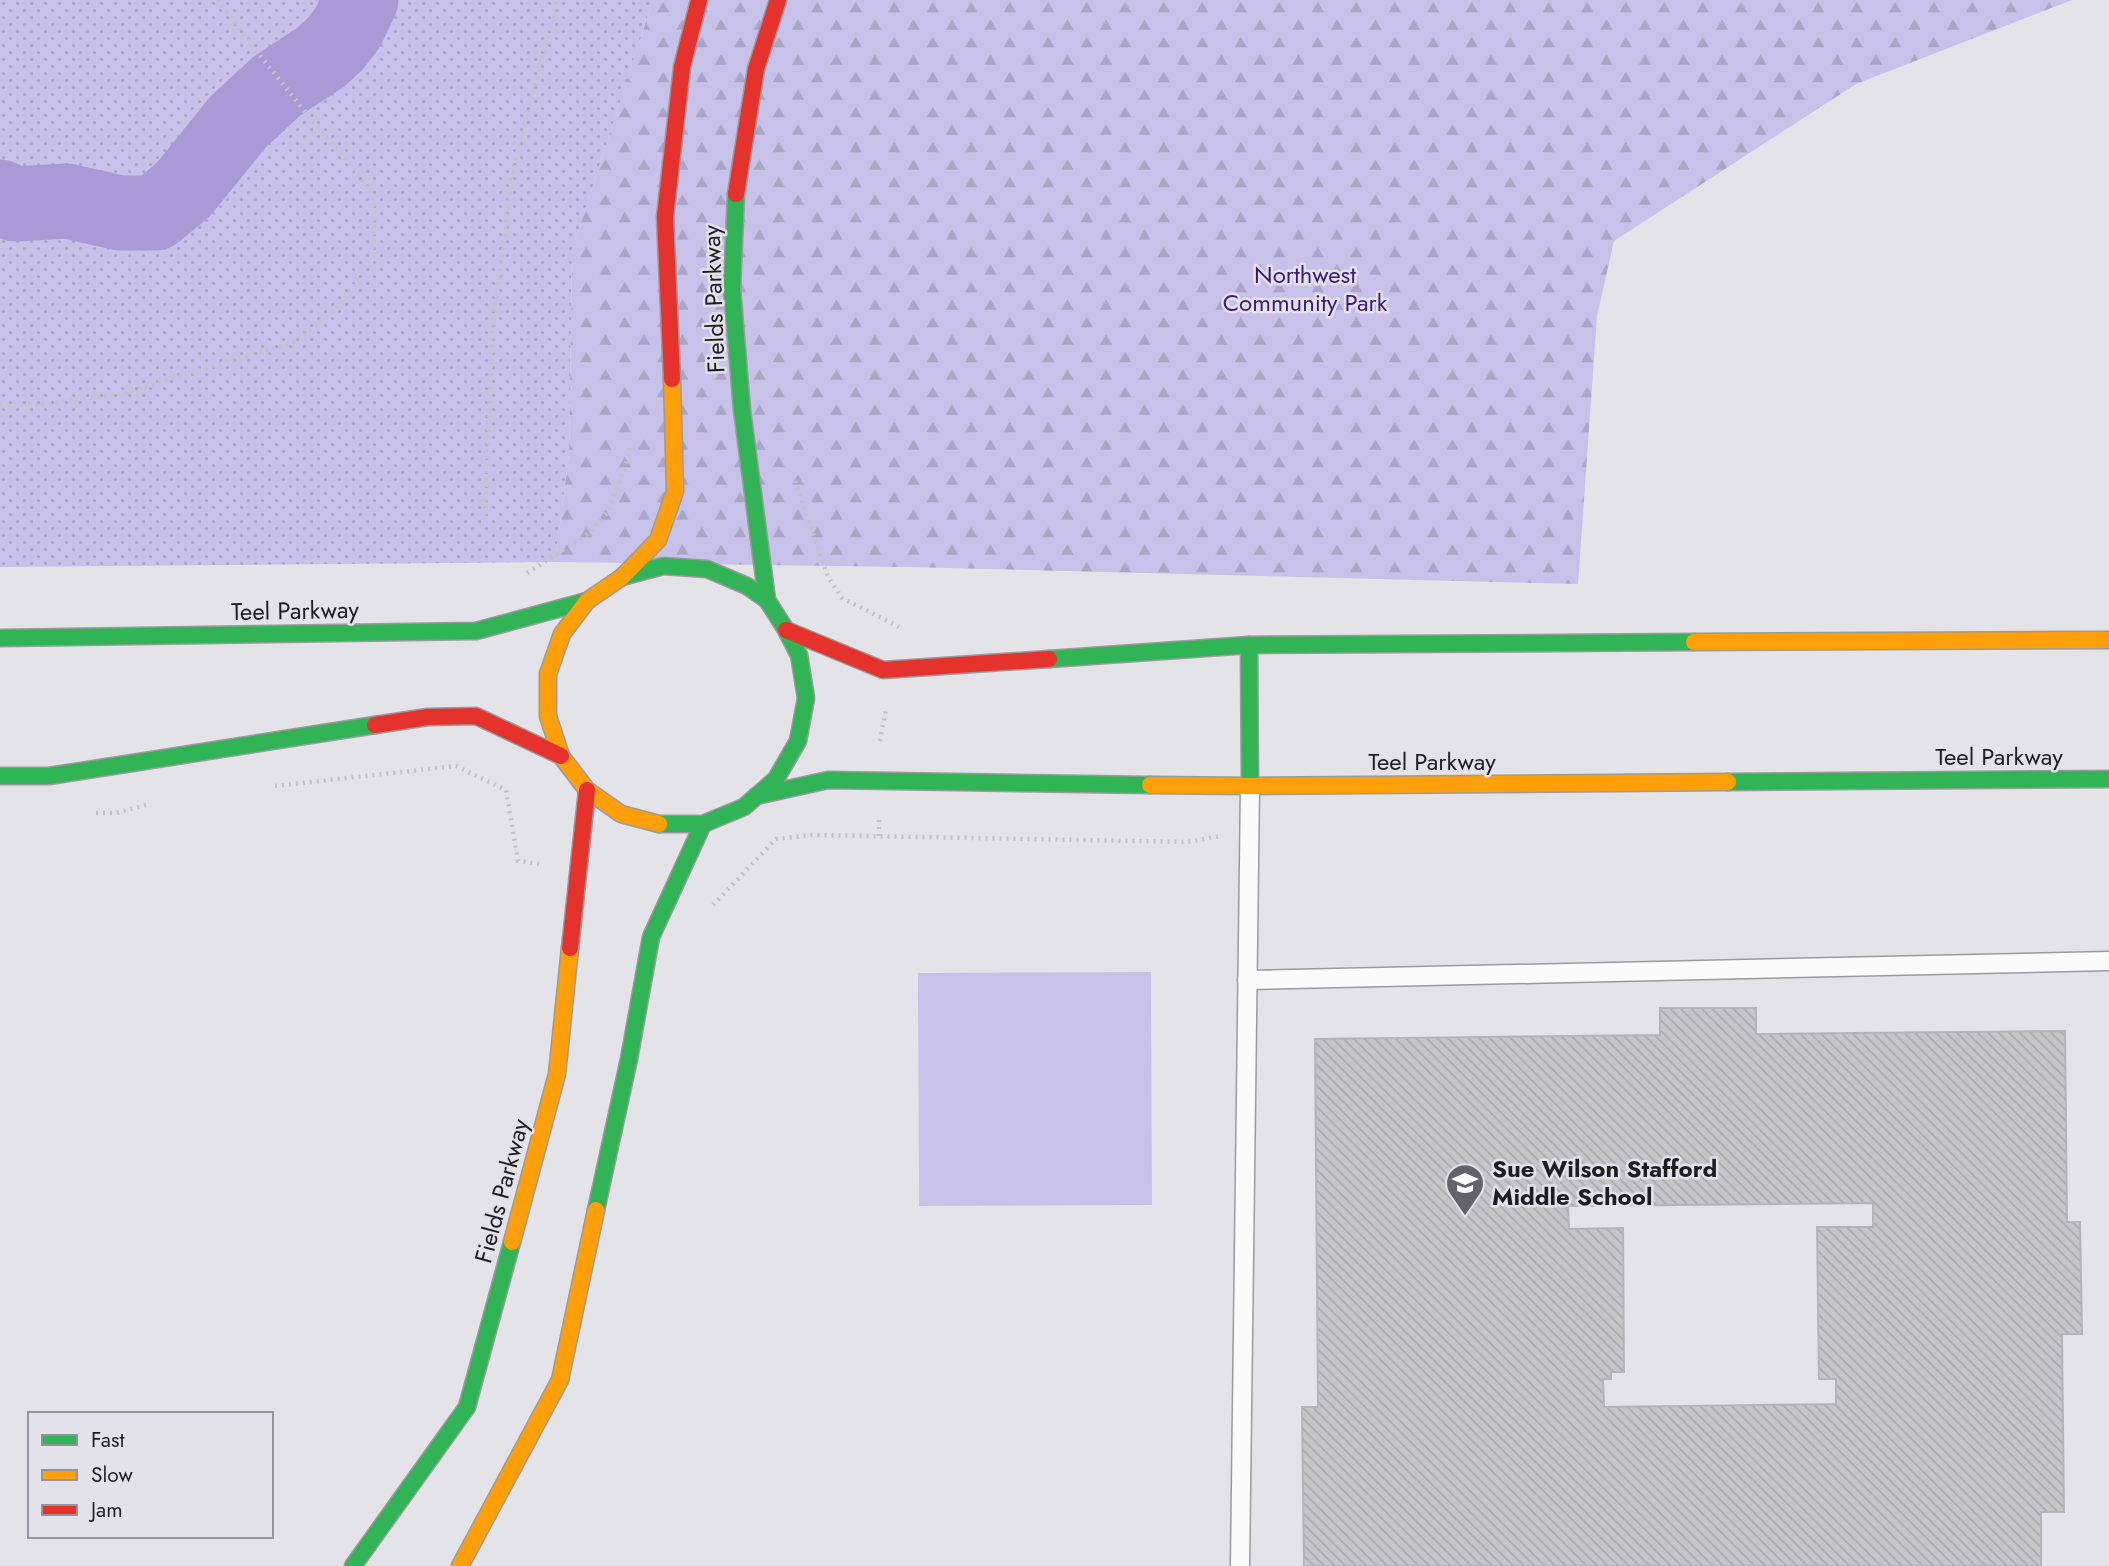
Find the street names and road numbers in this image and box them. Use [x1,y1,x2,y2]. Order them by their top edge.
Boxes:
street label: Fields Parkway [693,224,734,374]
street label: Teel Parkway [231,592,360,629]
street label: Teel Parkway [1935,739,2063,774]
street label: Teel Parkway [1368,744,1496,779]
street label: Fields Parkway [465,1114,538,1267]

